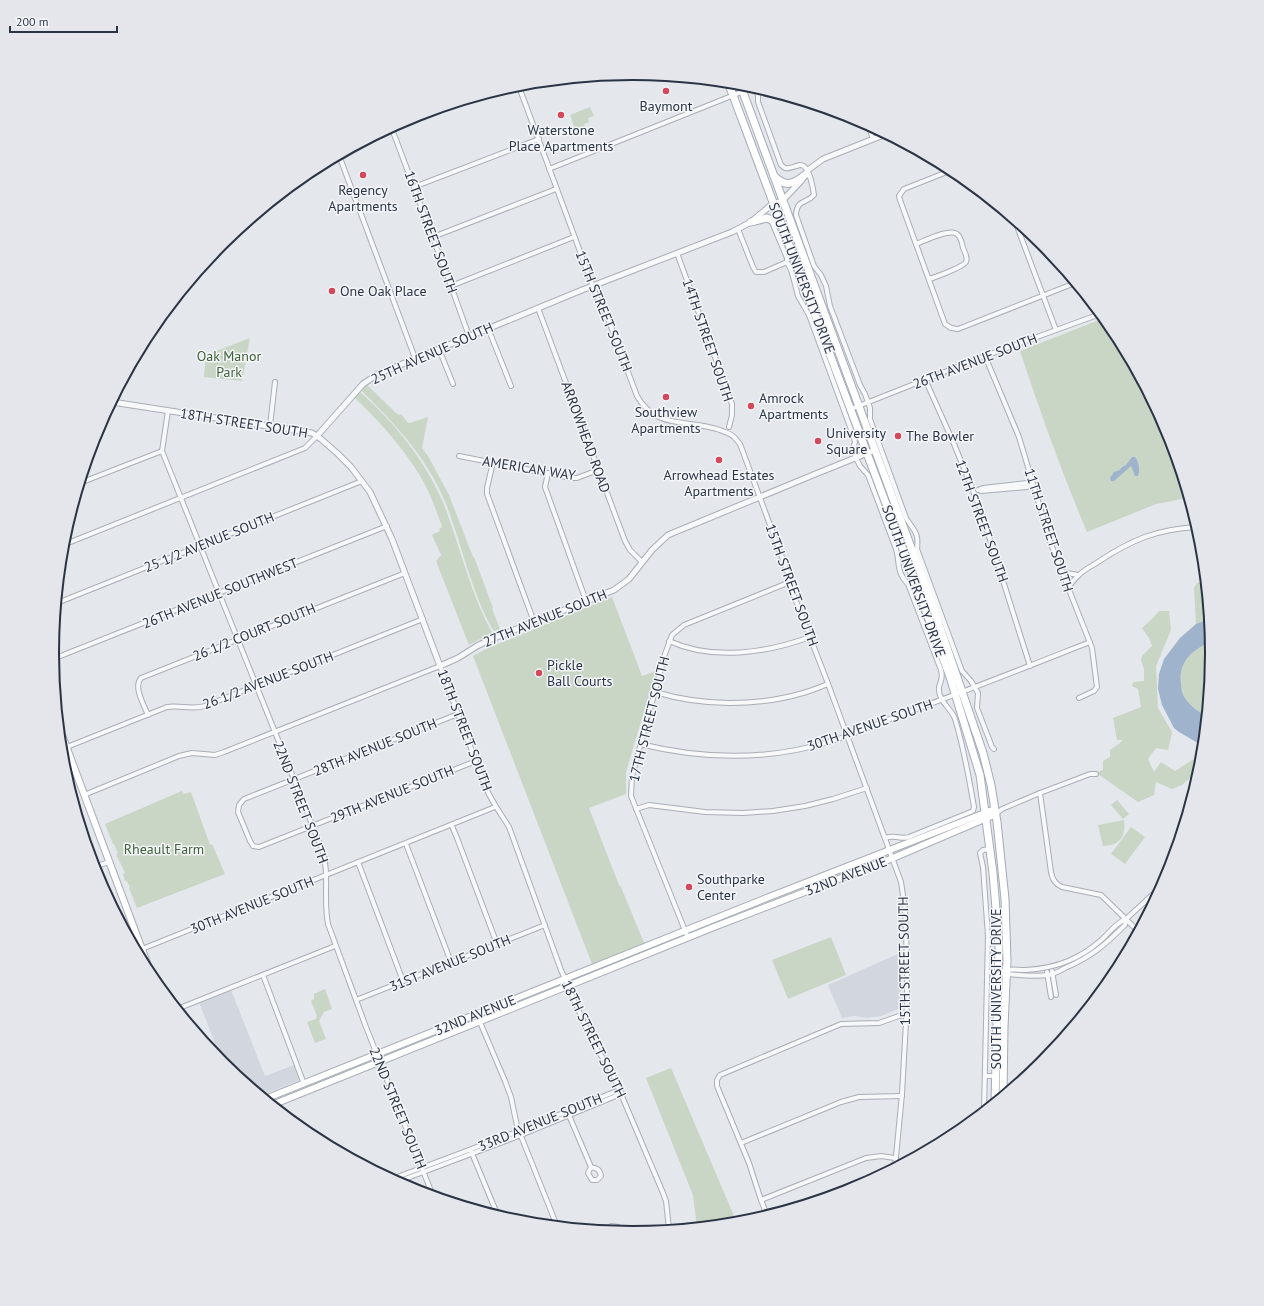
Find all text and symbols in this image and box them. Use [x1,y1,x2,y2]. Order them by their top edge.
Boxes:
scale bar [10,8,117,34]
text: 200 m [16,14,49,29]
marker: Baymont [661,86,671,96]
place label: Baymont [640,97,693,115]
marker: Waterstone Place Apartments [556,110,566,120]
place label: Waterstone Place Apartments [509,121,613,155]
street label: 16TH STREET SOUTH [400,168,462,296]
marker: Regency Apartments [358,170,368,180]
place label: Regency Apartments [328,181,398,215]
street label: SOUTH UNIVERSITY DRIVE [765,200,839,356]
street label: 15TH STREET SOUTH [571,248,637,374]
street label: 14TH STREET SOUTH [678,276,738,404]
place label: One Oak Place [340,282,427,300]
marker: One Oak Place [327,286,337,296]
street label: 25TH AVENUE SOUTH [368,318,496,388]
street label: 26TH AVENUE SOUTH [910,329,1040,393]
park label: Oak Manor Park [197,347,261,381]
street label: ARROWHEAD ROAD [557,379,615,495]
place label: Amrock Apartments [759,389,829,423]
marker: Southview Apartments [661,392,671,402]
marker: Amrock Apartments [746,401,756,411]
place label: Southview Apartments [631,403,701,437]
street label: 18TH STREET SOUTH [179,404,309,442]
place label: University Square [826,424,886,458]
place label: The Bowler [906,427,974,445]
marker: The Bowler [893,431,903,441]
marker: University Square [813,436,823,446]
street label: AMERICAN WAY [481,452,577,484]
marker: Arrowhead Estates Apartments [714,455,724,465]
street label: 12TH STREET SOUTH [951,457,1013,585]
place label: Arrowhead Estates Apartments [663,466,775,500]
street label: 11TH STREET SOUTH [1021,466,1077,594]
street label: SOUTH UNIVERSITY DRIVE [878,502,950,660]
street label: 25 1/2 AVENUE SOUTH [141,508,277,576]
street label: 15TH STREET SOUTH [761,521,823,649]
street label: 26TH AVENUE SOUTHWEST [140,553,301,632]
street label: 27TH AVENUE SOUTH [480,585,610,651]
street label: 26 1/2 COURT SOUTH [190,599,318,665]
street label: 26 1/2 AVENUE SOUTH [200,647,336,713]
street label: 17TH STREET SOUTH [625,654,673,784]
place label: Pickle Ball Courts [547,656,613,690]
street label: 18TH STREET SOUTH [433,667,497,793]
marker: Pickle Ball Courts [534,668,544,678]
street label: 30TH AVENUE SOUTH [805,695,935,755]
street label: 28TH AVENUE SOUTH [310,714,440,780]
street label: 22ND STREET SOUTH [269,738,333,866]
street label: 29TH AVENUE SOUTH [327,761,457,827]
park label: Rheault Farm [124,840,204,858]
street label: 32ND AVENUE [803,852,889,900]
place label: Southparke Center [697,870,765,904]
street label: 30TH AVENUE SOUTH [187,872,317,938]
marker: Southparke Center [684,882,694,892]
street label: 15TH STREET SOUTH [894,896,914,1026]
street label: SOUTH UNIVERSITY DRIVE [987,909,1005,1069]
street label: 31ST AVENUE SOUTH [387,930,513,996]
street label: 18TH STREET SOUTH [558,977,630,1101]
street label: 32ND AVENUE [432,991,518,1039]
street label: 22ND STREET SOUTH [365,1044,431,1172]
street label: 33RD AVENUE SOUTH [475,1089,605,1155]

